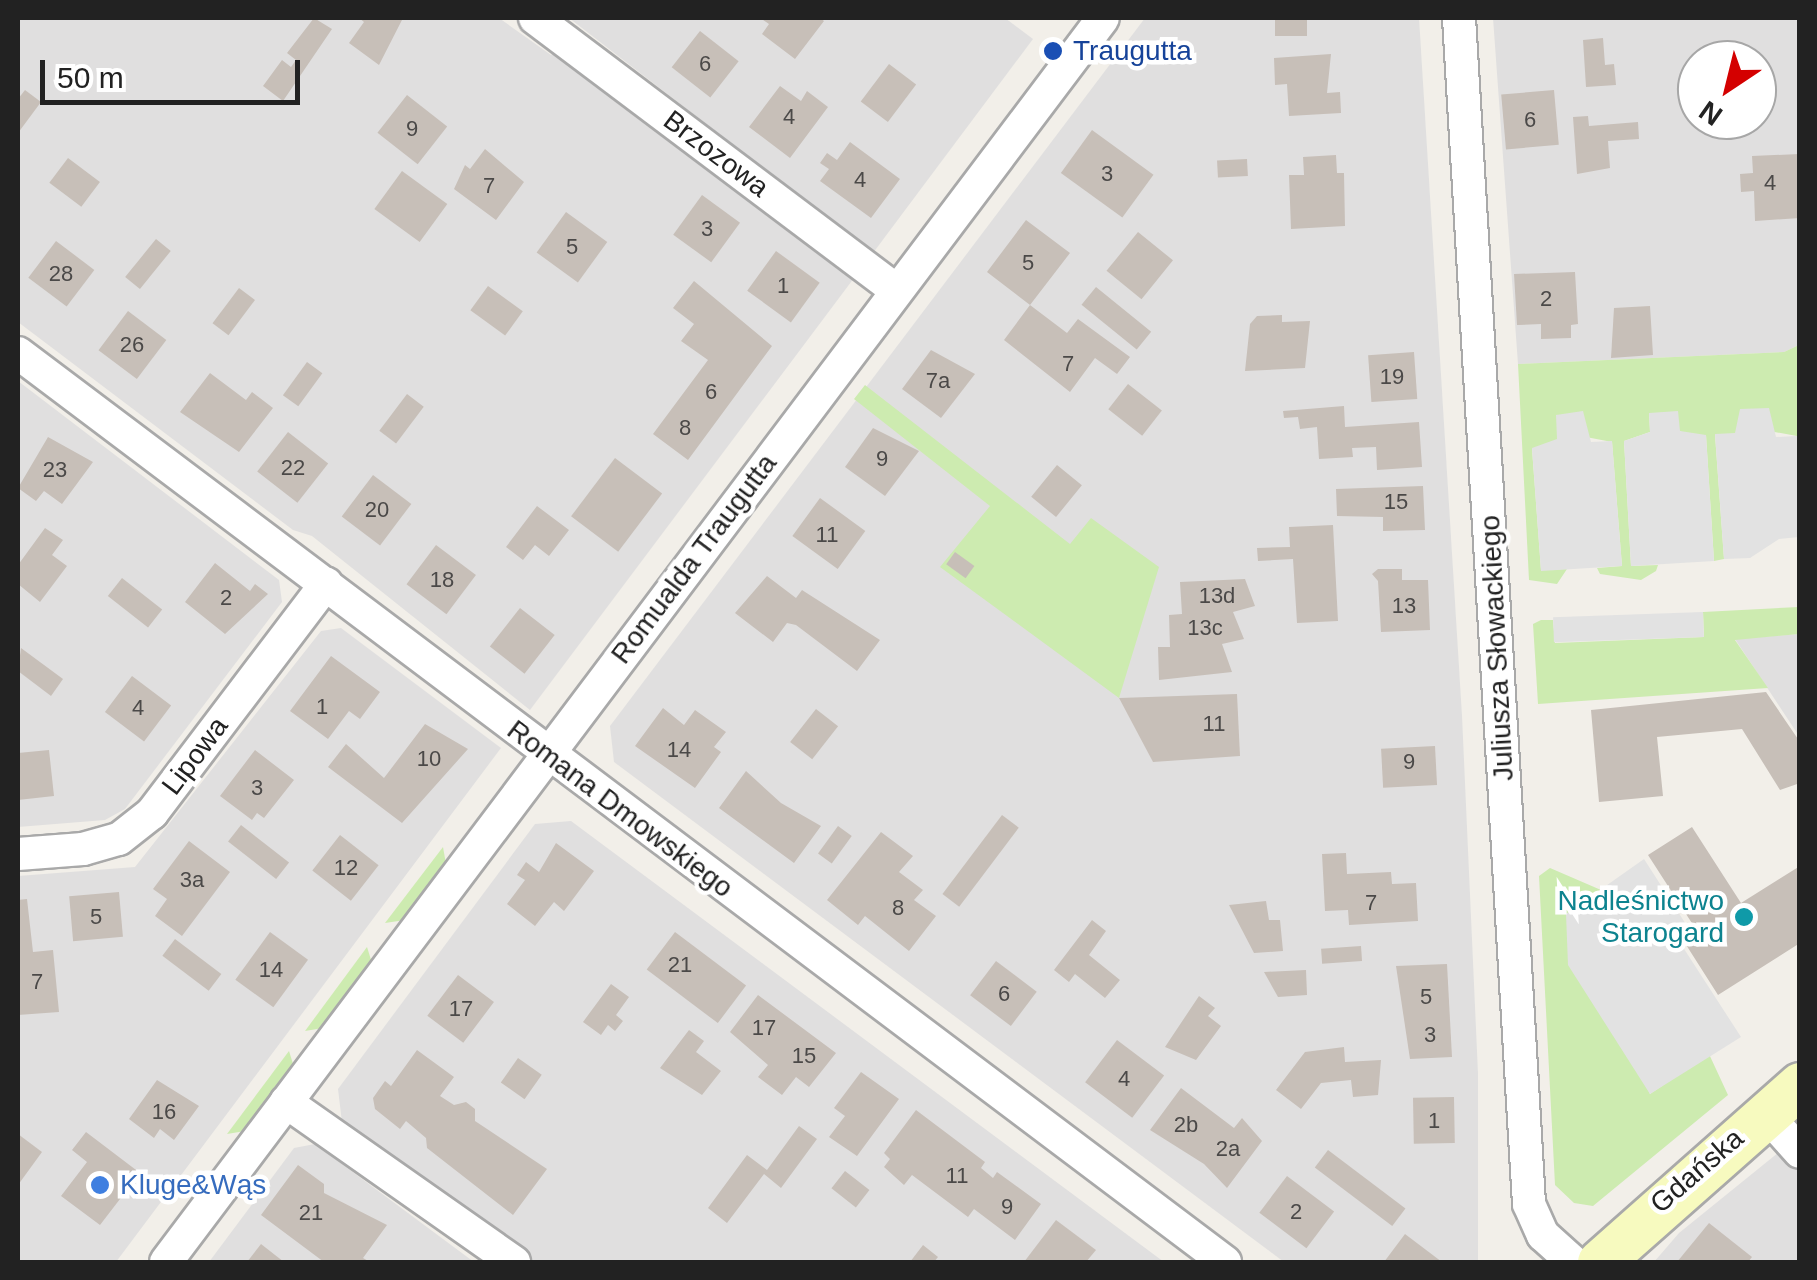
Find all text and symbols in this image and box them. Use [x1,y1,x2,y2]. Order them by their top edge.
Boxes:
place label: Traugutta [1073,34,1192,68]
scale bar [45,40,305,102]
marker: Traugutta [1042,40,1064,62]
north arrow [1677,40,1777,140]
house number: 6 [699,51,711,77]
text: 50 m [57,61,124,94]
text: N [1693,95,1728,132]
street label: Brzozowa [657,104,775,204]
house number: 4 [783,104,795,130]
house number: 6 [1524,107,1536,133]
house number: 9 [406,116,418,142]
house number: 3 [1101,161,1113,187]
house number: 4 [854,167,866,193]
house number: 4 [1764,170,1776,196]
house number: 7 [483,173,495,199]
house number: 3 [701,216,713,242]
house number: 5 [566,234,578,260]
house number: 5 [1022,250,1034,276]
house number: 28 [49,261,73,287]
house number: 1 [777,273,789,299]
house number: 2 [1540,286,1552,312]
house number: 26 [120,332,144,358]
house number: 7 [1062,351,1074,377]
house number: 19 [1380,364,1404,390]
house number: 7a [926,368,950,394]
house number: 6 [705,379,717,405]
house number: 8 [679,415,691,441]
house number: 9 [876,446,888,472]
street label: Romualda Traugutta [604,447,784,671]
house number: 22 [281,455,305,481]
house number: 23 [43,457,67,483]
house number: 15 [1384,489,1408,515]
house number: 20 [365,497,389,523]
street label: Juliusza Słowackiego [1473,514,1521,782]
house number: 11 [816,522,838,548]
house number: 18 [430,567,454,593]
house number: 13d [1199,583,1235,609]
house number: 2 [220,585,232,611]
house number: 13 [1392,593,1416,619]
house number: 13c [1187,615,1223,641]
house number: 1 [316,694,328,720]
house number: 4 [132,695,144,721]
street label: Lipowa [155,710,235,802]
house number: 11 [1203,711,1225,737]
street label: Romana Dmowskiego [501,713,739,905]
house number: 14 [667,737,691,763]
house number: 10 [417,746,441,772]
house number: 9 [1403,749,1415,775]
house number: 3 [251,775,263,801]
house number: 12 [334,855,358,881]
house number: 3a [180,867,204,893]
place label: Nadleśnictwo Starogard [1557,884,1724,950]
house number: 7 [1365,890,1377,916]
house number: 8 [892,895,904,921]
house number: 5 [90,904,102,930]
marker: Nadleśnictwo Starogard [1733,906,1755,928]
house number: 21 [668,952,692,978]
house number: 14 [259,957,283,983]
house number: 7 [31,969,43,995]
house number: 6 [998,981,1010,1007]
house number: 5 [1420,984,1432,1010]
house number: 17 [449,996,473,1022]
house number: 17 [752,1015,776,1041]
house number: 3 [1424,1022,1436,1048]
house number: 15 [792,1043,816,1069]
house number: 4 [1118,1066,1130,1092]
house number: 16 [152,1099,176,1125]
house number: 1 [1428,1108,1440,1134]
house number: 2b [1174,1112,1198,1138]
street label: Gdańska [1644,1122,1750,1220]
house number: 2a [1216,1136,1240,1162]
house number: 11 [946,1163,968,1189]
place label: Kluge&Wąs [120,1168,266,1202]
marker: Kluge&Wąs [89,1174,111,1196]
house number: 9 [1001,1194,1013,1220]
house number: 2 [1290,1199,1302,1225]
house number: 21 [299,1200,323,1226]

